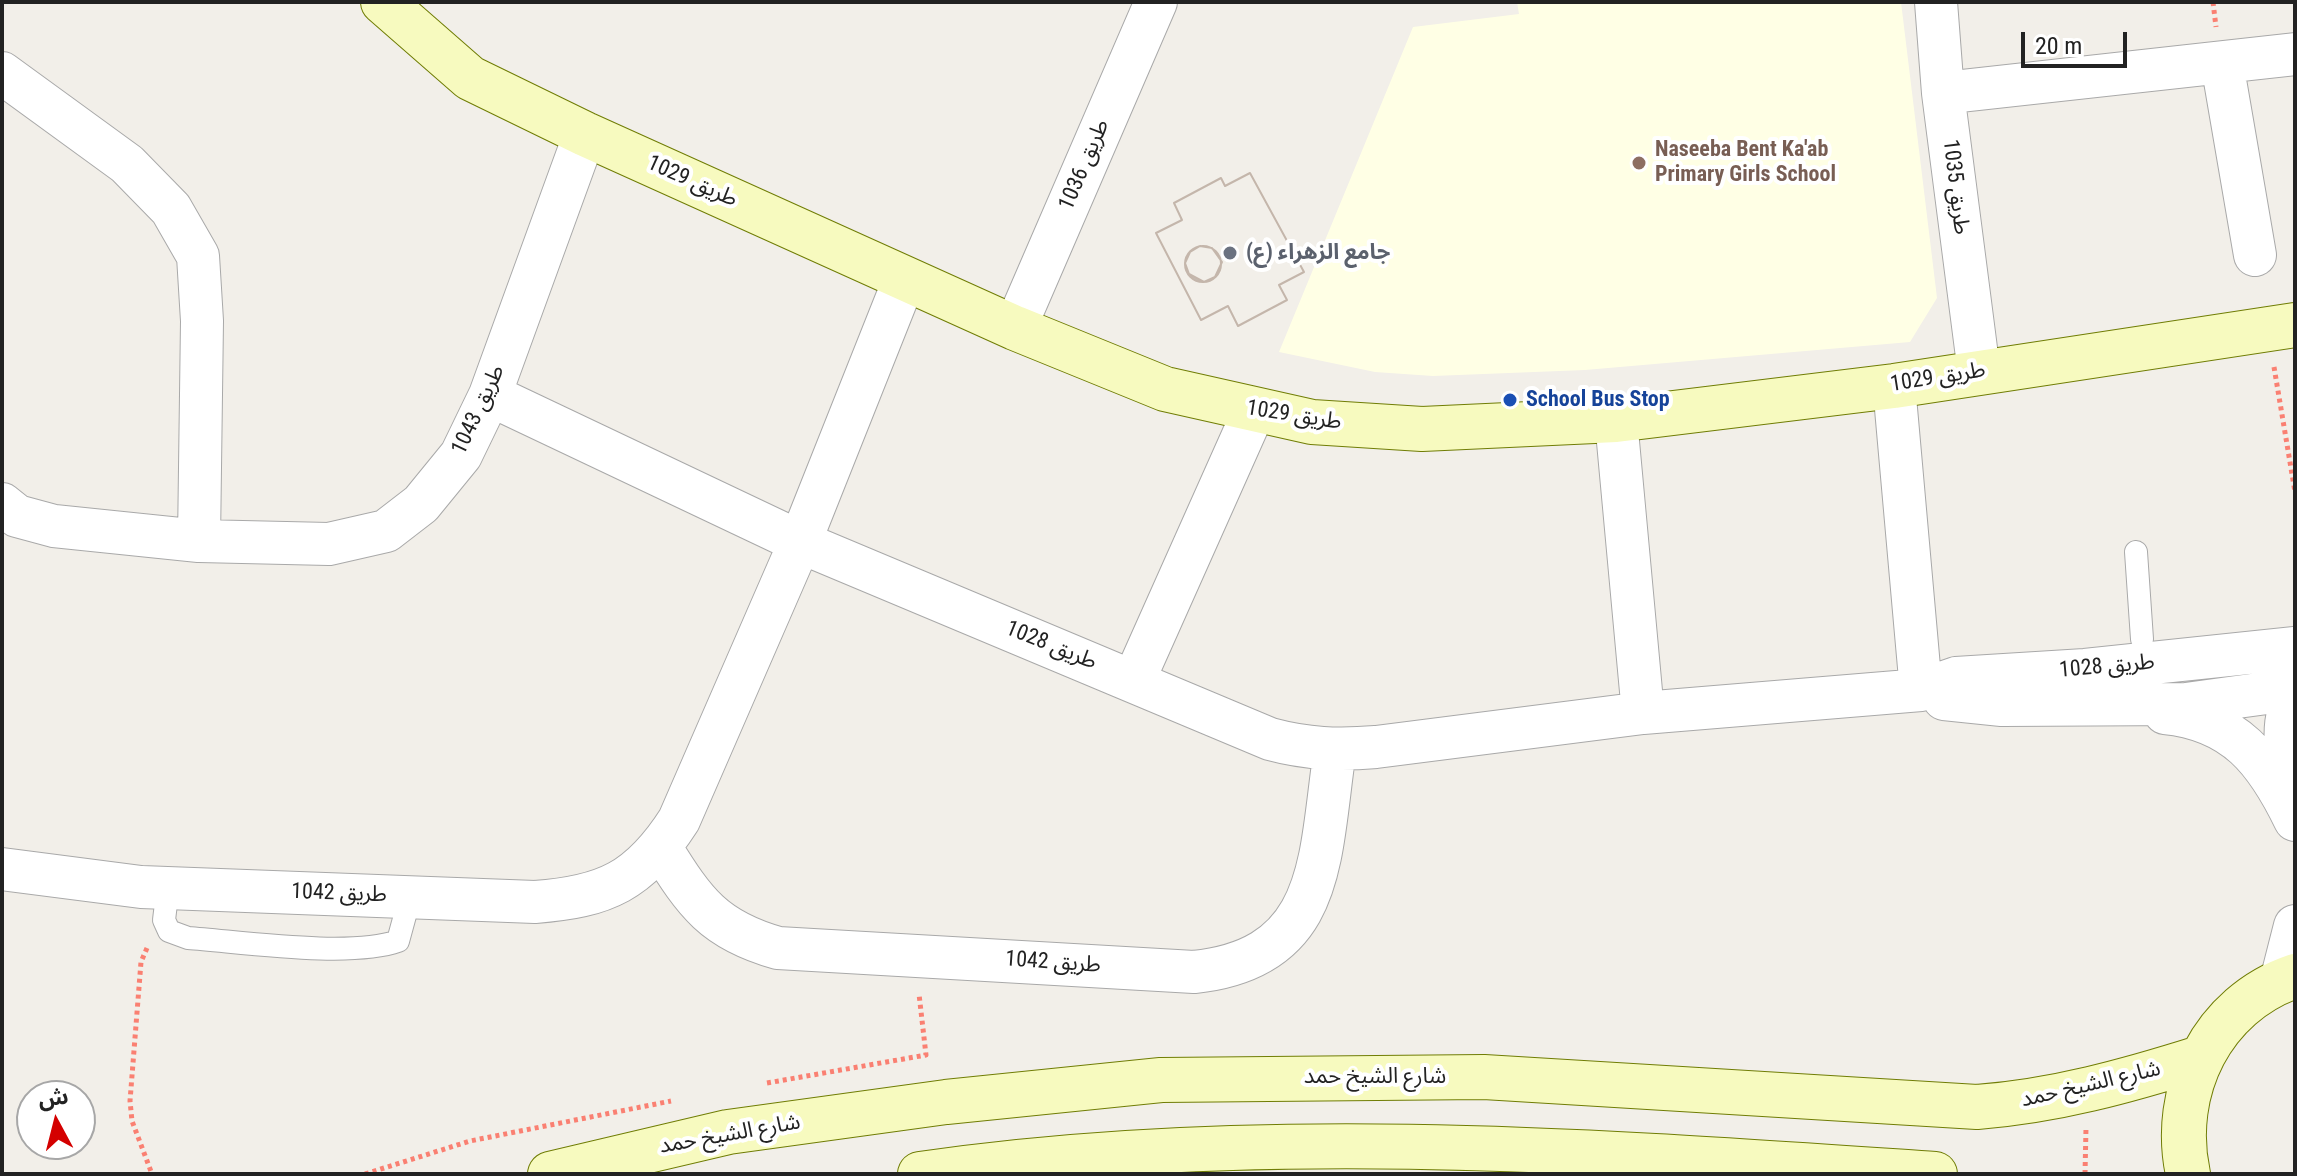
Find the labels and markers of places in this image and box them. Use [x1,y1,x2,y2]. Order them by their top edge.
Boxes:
place label: Naseeba Bent Ka'ab Primary Girls School [1655,137,1836,188]
marker: Naseeba Bent Ka'ab Primary Girls School [1630,154,1648,172]
place label: جامع الزهراء (ع) [1246,240,1390,266]
marker: جامع الزهراء (ع) [1221,244,1239,262]
place label: School Bus Stop [1526,387,1670,413]
marker: School Bus Stop [1501,391,1519,409]

